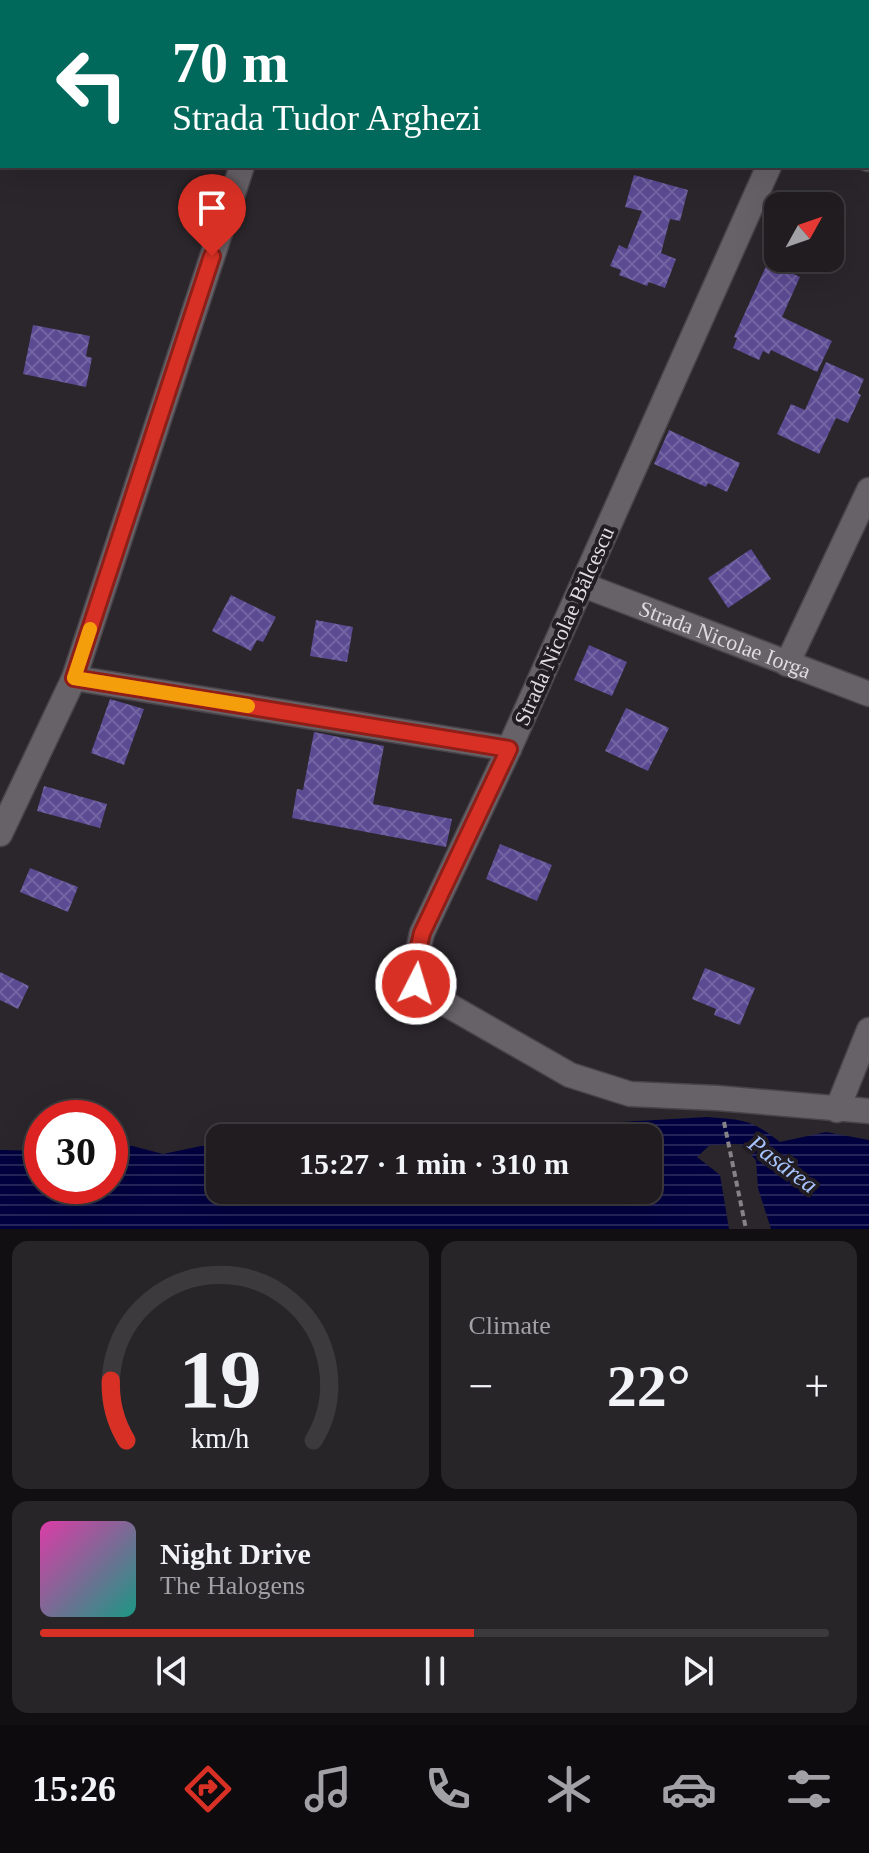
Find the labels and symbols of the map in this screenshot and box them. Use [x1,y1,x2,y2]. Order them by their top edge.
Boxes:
pin [178,174,246,256]
north arrow [764,192,844,272]
street label: Strada Nicolae Bălcescu [509,523,619,729]
street label: Strada Nicolae Iorga [636,595,815,683]
position arrow [374,942,458,1026]
speed limit sign: 30 [24,1100,128,1204]
water label: Pasărea [743,1129,822,1198]

